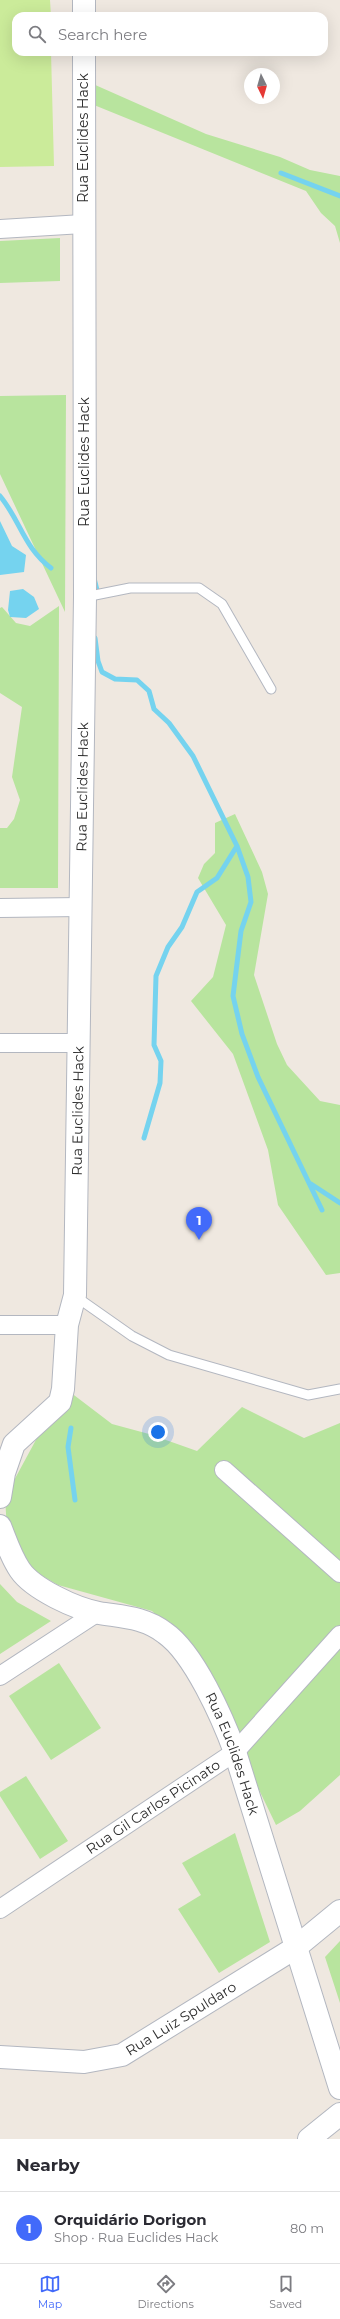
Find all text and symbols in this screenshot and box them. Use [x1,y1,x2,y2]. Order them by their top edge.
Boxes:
search box [12,12,328,56]
icon: search [26,23,48,45]
text: Search here [58,25,147,44]
north arrow [244,68,280,104]
street label: Rua Euclides Hack [74,73,92,203]
street label: Rua Euclides Hack [75,397,93,527]
street label: Rua Euclides Hack [72,721,92,852]
street label: Rua Euclides Hack [68,1045,88,1176]
pin: 1 [186,1207,212,1240]
your location [148,1422,168,1442]
street label: Rua Euclides Hack [201,1689,263,1818]
street label: Rua Gil Carlos Picinato [82,1755,224,1858]
street label: Rua Luiz Spuldaro [122,1977,240,2060]
text: Nearby [16,2155,80,2175]
text: Orquidário Dorigon [54,2210,207,2229]
text: 1 [26,2220,32,2236]
text: 80 m [290,2220,324,2236]
text: Shop · Rua Euclides Hack [54,2229,218,2245]
tab: Map [38,2273,62,2311]
tab: Directions [138,2273,194,2311]
tab: Saved [269,2273,302,2311]

